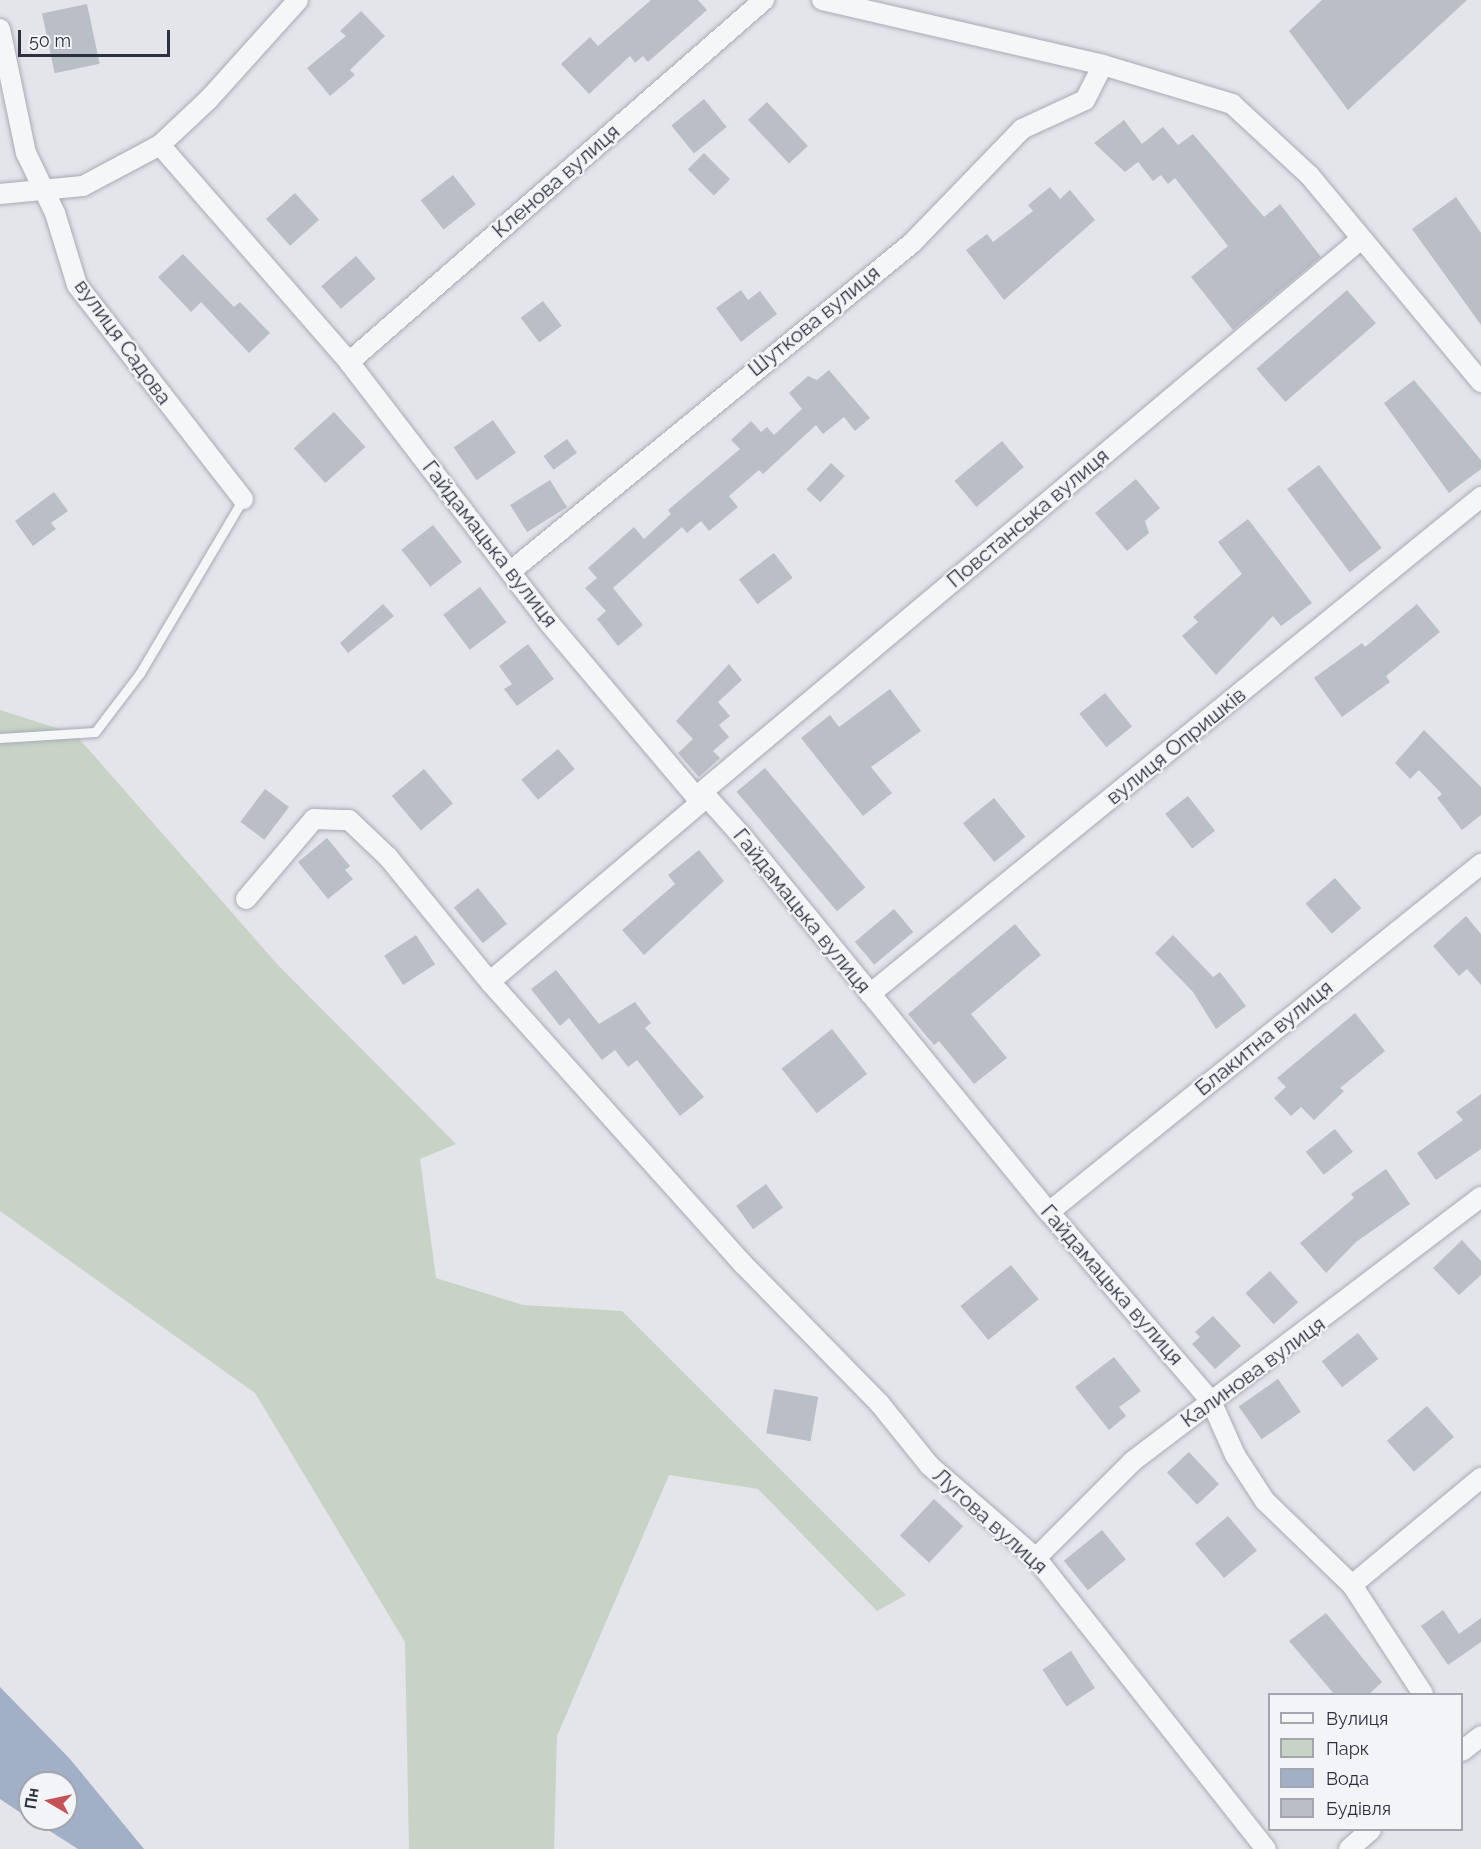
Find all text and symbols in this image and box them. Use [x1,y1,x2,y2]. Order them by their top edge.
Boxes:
scale bar [21,18,172,56]
text: 50 m [29,30,71,51]
street label: Кленова вулиця [487,119,625,243]
street label: Шуткова вулиця [743,260,885,382]
street label: вулиця Садова [69,274,177,410]
street label: Повстанська вулиця [942,443,1114,593]
street label: Гайдамацька вулиця [417,456,563,632]
street label: вулиця Опришків [1101,682,1251,810]
street label: Гайдамацька вулиця [728,824,876,998]
street label: Блакитна вулиця [1190,975,1338,1101]
street label: Гайдамацька вулиця [1035,1199,1189,1371]
street label: Калинова вулиця [1176,1311,1330,1433]
street label: Лугова вулиця [927,1463,1053,1579]
legend [1268,1693,1463,1831]
text: Вулиця [1326,1708,1388,1729]
text: Парк [1326,1738,1369,1759]
text: Вода [1326,1768,1369,1789]
north arrow [18,1771,78,1831]
text: Пн [21,1786,43,1810]
text: Будівля [1326,1798,1391,1819]

